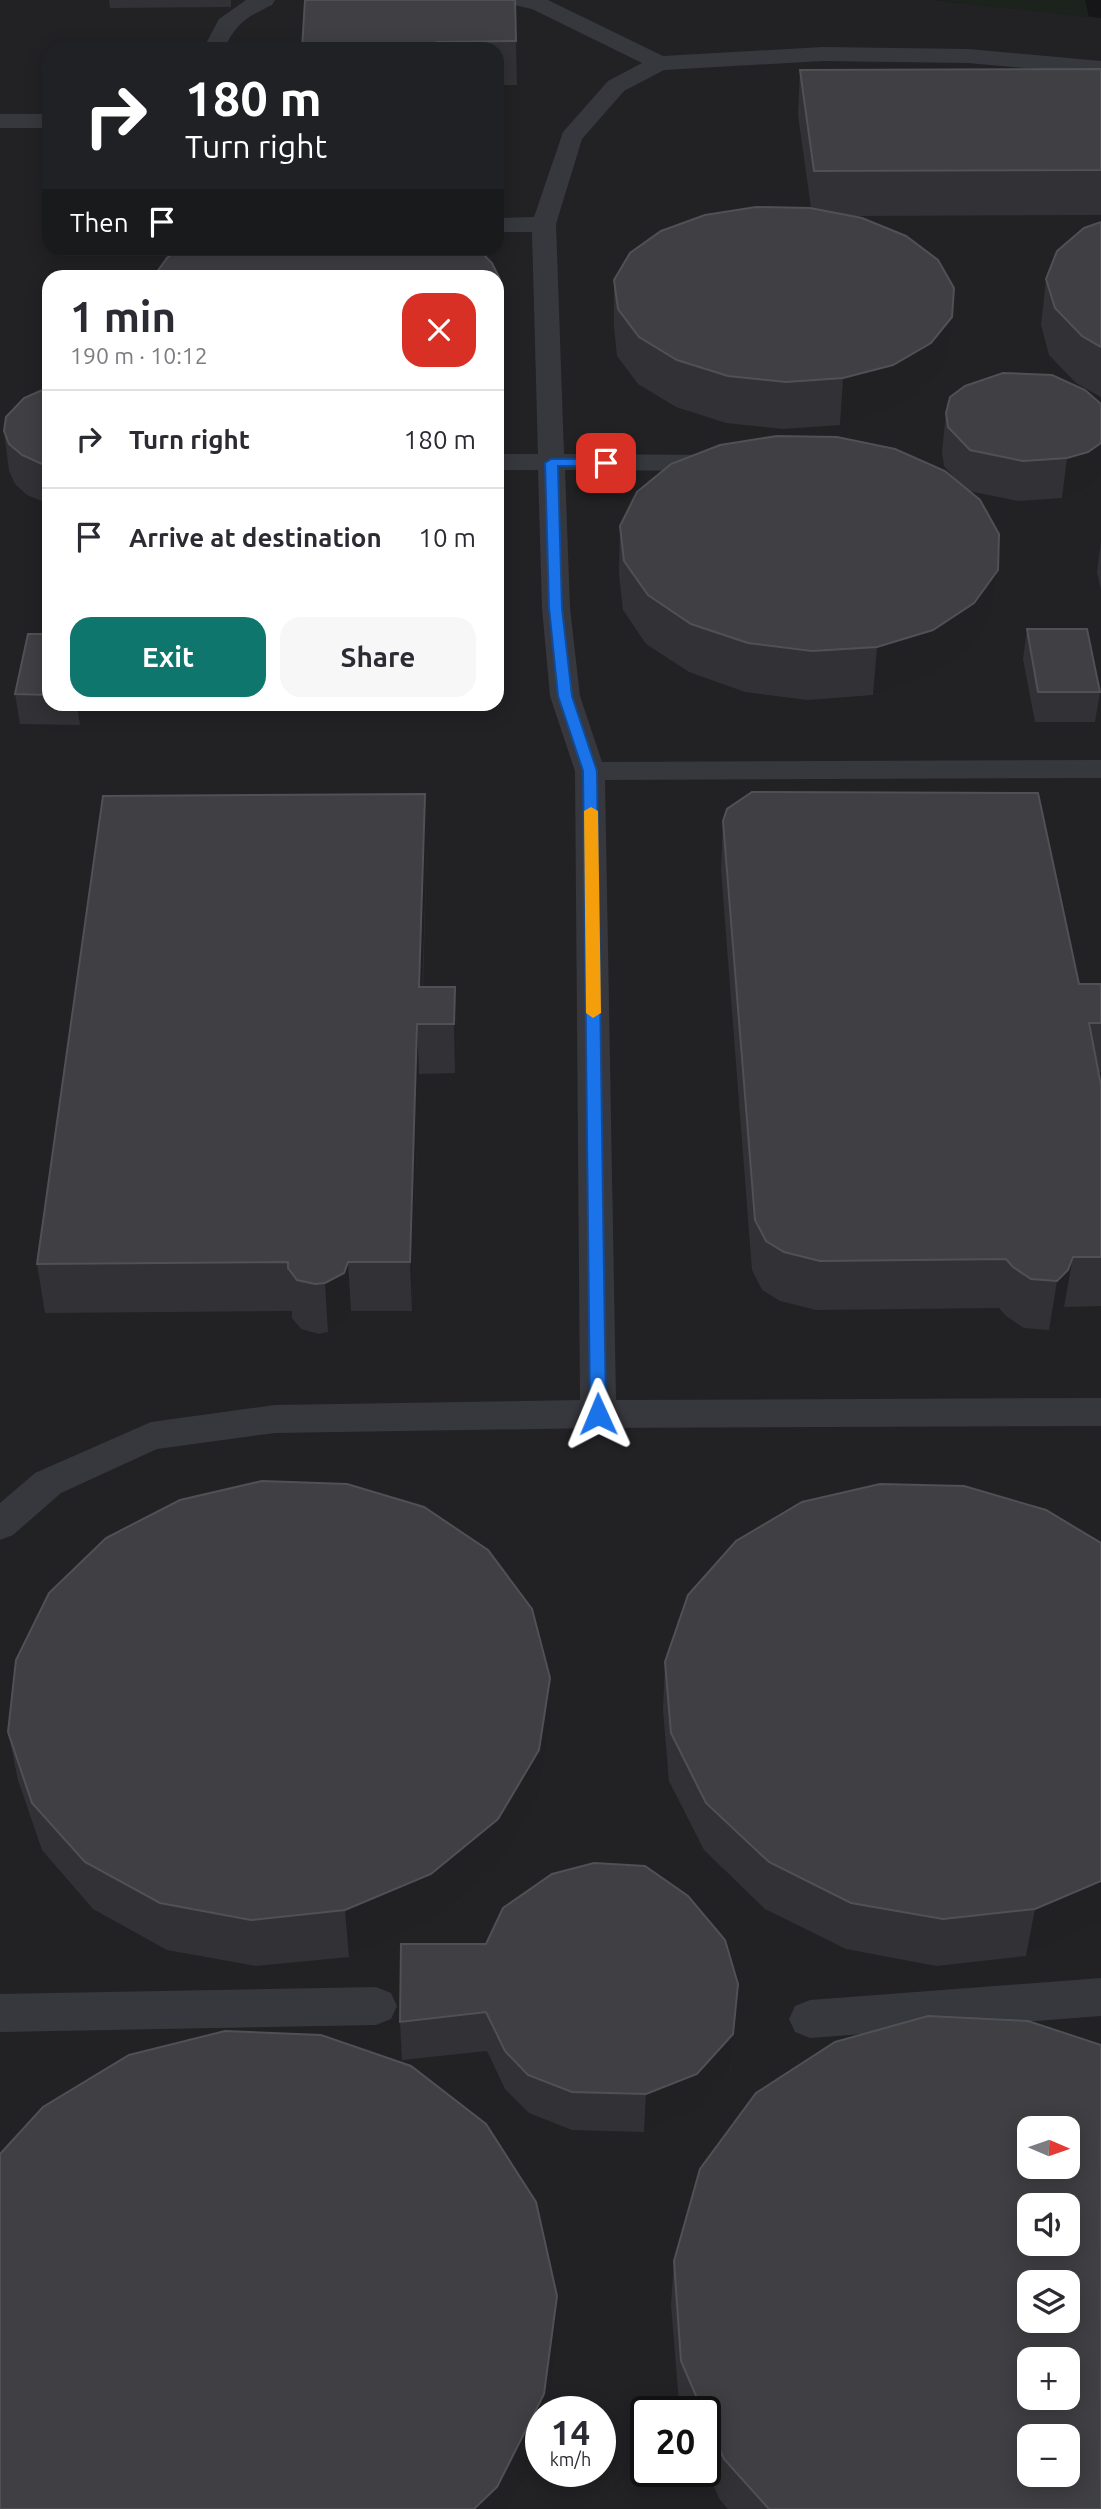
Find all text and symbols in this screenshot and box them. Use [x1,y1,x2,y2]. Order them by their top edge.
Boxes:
icon: right [70,70,161,161]
text: 180 m [185,70,322,125]
text: Turn right [185,128,327,164]
icon: arrive [143,203,181,241]
text: Then [70,208,129,237]
text: 1 min [70,293,176,340]
button: close [402,293,476,367]
text: 190 m · 10:12 [70,343,208,368]
icon: right [70,420,108,458]
text: Turn right [129,425,250,454]
text: 180 m [404,425,476,454]
pin [576,433,636,493]
icon: arrive [587,444,625,482]
icon: arrive [70,518,108,556]
text: Arrive at destination [129,523,382,552]
text: 10 m [418,523,476,552]
button: Exit [70,617,266,697]
button: Share [280,617,476,697]
position arrow [561,1377,635,1451]
north arrow [1017,2116,1080,2179]
map controls [1017,2116,1080,2487]
button: sound [1017,2193,1080,2256]
button: layers [1017,2270,1080,2333]
button: + [1017,2347,1080,2410]
speed limit sign: 20 [630,2396,721,2487]
text: 14 [551,2412,590,2452]
button: − [1017,2424,1080,2487]
text: km/h [550,2449,591,2469]

